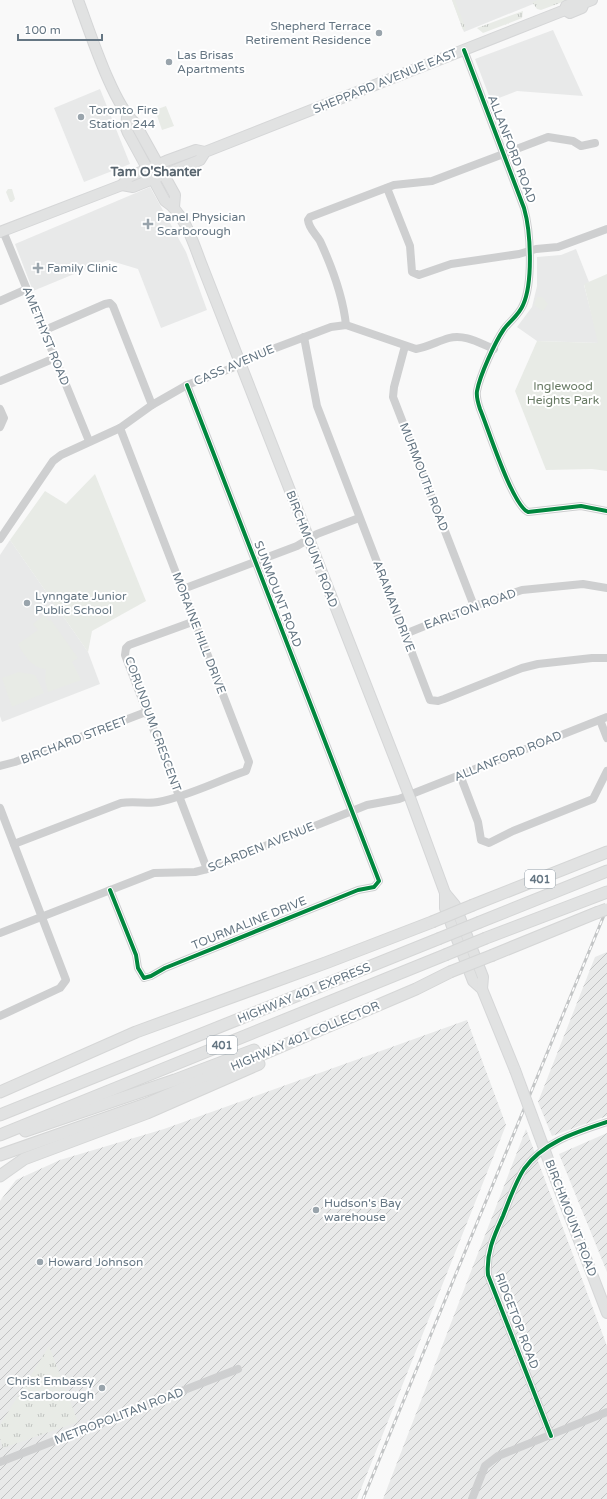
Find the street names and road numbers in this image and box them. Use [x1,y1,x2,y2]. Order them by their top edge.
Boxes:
street label: SHEPPARD AVENUE EAST [311,45,460,116]
street label: ALLANFORD ROAD [485,93,539,205]
street label: AMETHYST ROAD [20,284,72,388]
street label: CASS AVENUE [192,342,277,388]
street label: MURMOUTH ROAD [397,421,451,533]
street label: BIRCHMOUNT ROAD [283,488,341,610]
street label: SUNMOUNT ROAD [251,539,305,649]
street label: ARAMAN DRIVE [370,558,418,654]
street label: MORAINE HILL DRIVE [169,570,229,696]
street label: EARLTON ROAD [422,586,518,632]
street label: CORUNDUM CRESCENT [122,654,184,794]
street label: BIRCHARD STREET [19,713,130,767]
street label: ALLANFORD ROAD [452,728,564,784]
street label: SCARDEN AVENUE [206,819,317,875]
road number: 401 [525,870,555,888]
street label: TOURMALINE DRIVE [190,893,309,952]
street label: HIGHWAY 401 EXPRESS [235,960,373,1026]
street label: HIGHWAY 401 COLLECTOR [228,998,382,1074]
road number: 401 [207,1036,237,1054]
street label: BIRCHMOUNT ROAD [542,1157,600,1279]
street label: RIDGETOP ROAD [492,1271,542,1371]
street label: METROPOLITAN ROAD [52,1385,186,1447]

